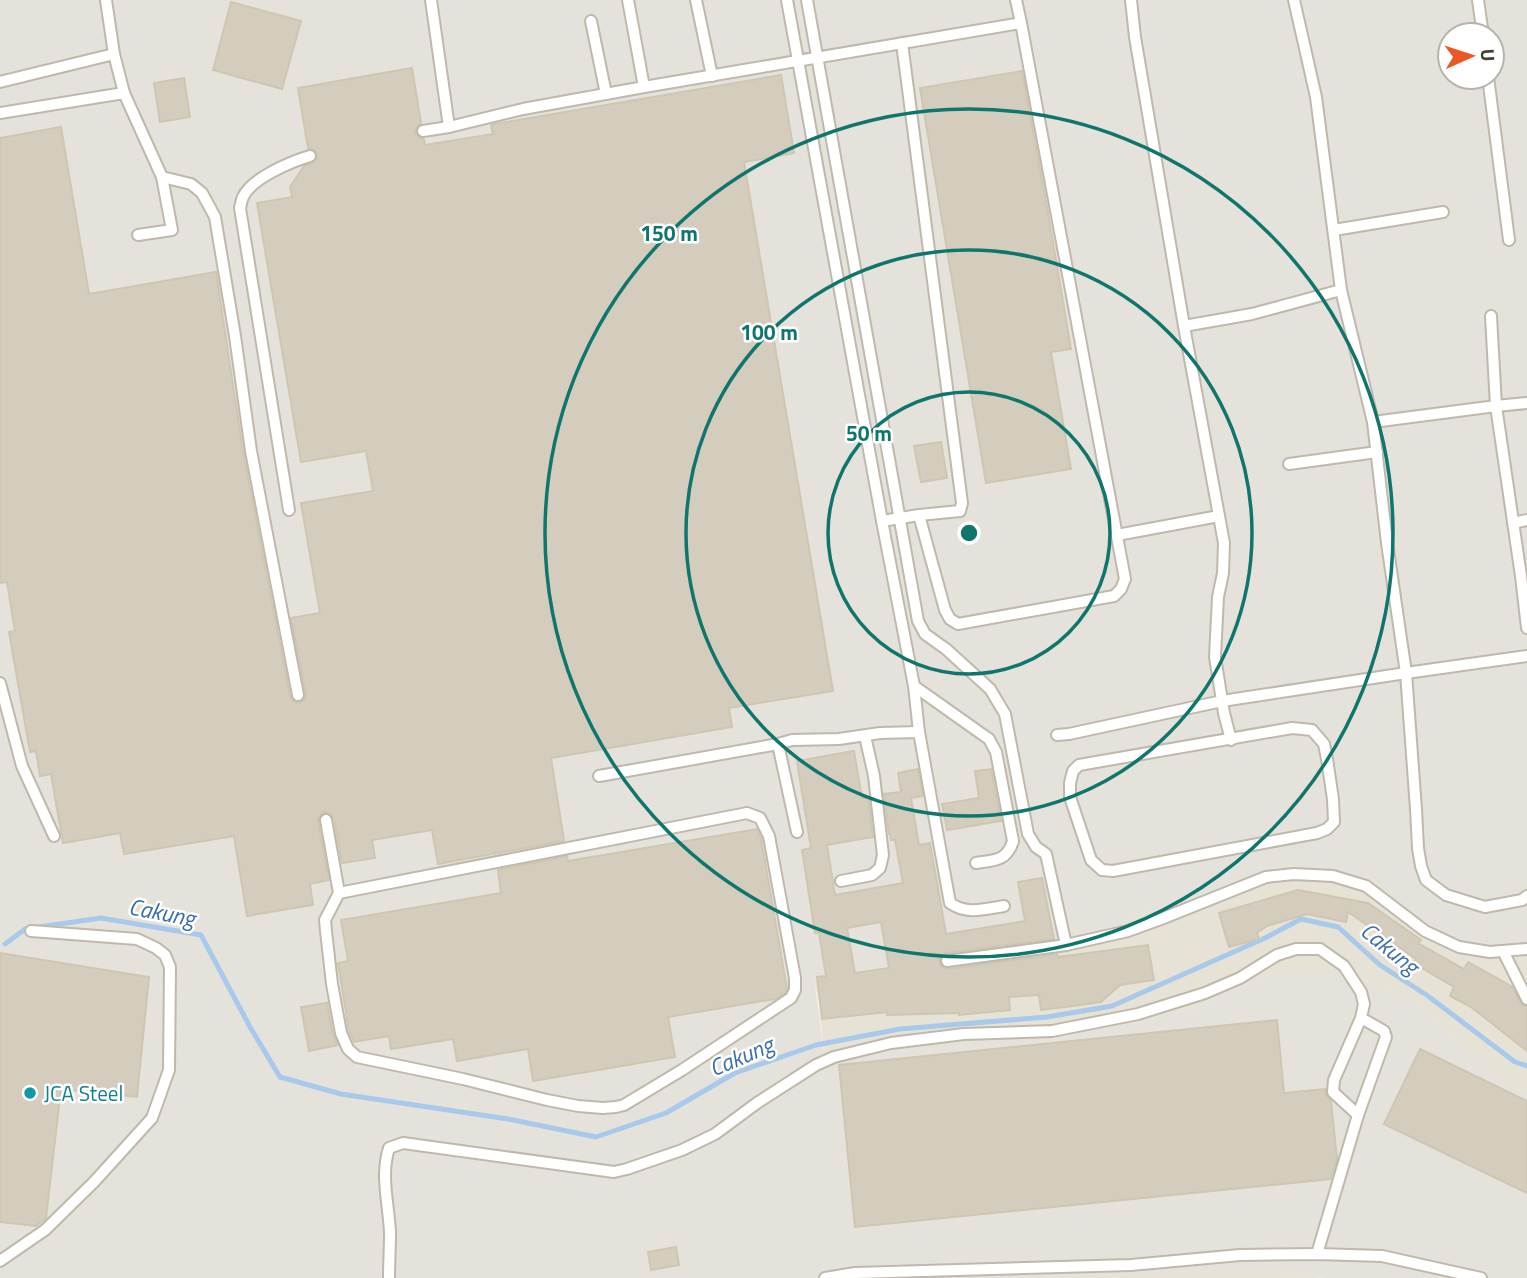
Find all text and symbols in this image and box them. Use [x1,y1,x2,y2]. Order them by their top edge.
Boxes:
north arrow [1436,21,1506,91]
text: U [1474,48,1503,62]
text: 150 m [640,217,698,249]
text: 100 m [740,316,798,348]
text: 50 m [846,417,892,449]
centre of rings [957,521,981,545]
water label: Cakung [126,888,200,936]
water label: Cakung [1353,913,1429,984]
water label: Cakung [703,1026,781,1085]
place label: JCA Steel [44,1077,123,1109]
marker: JCA Steel [22,1085,38,1101]

